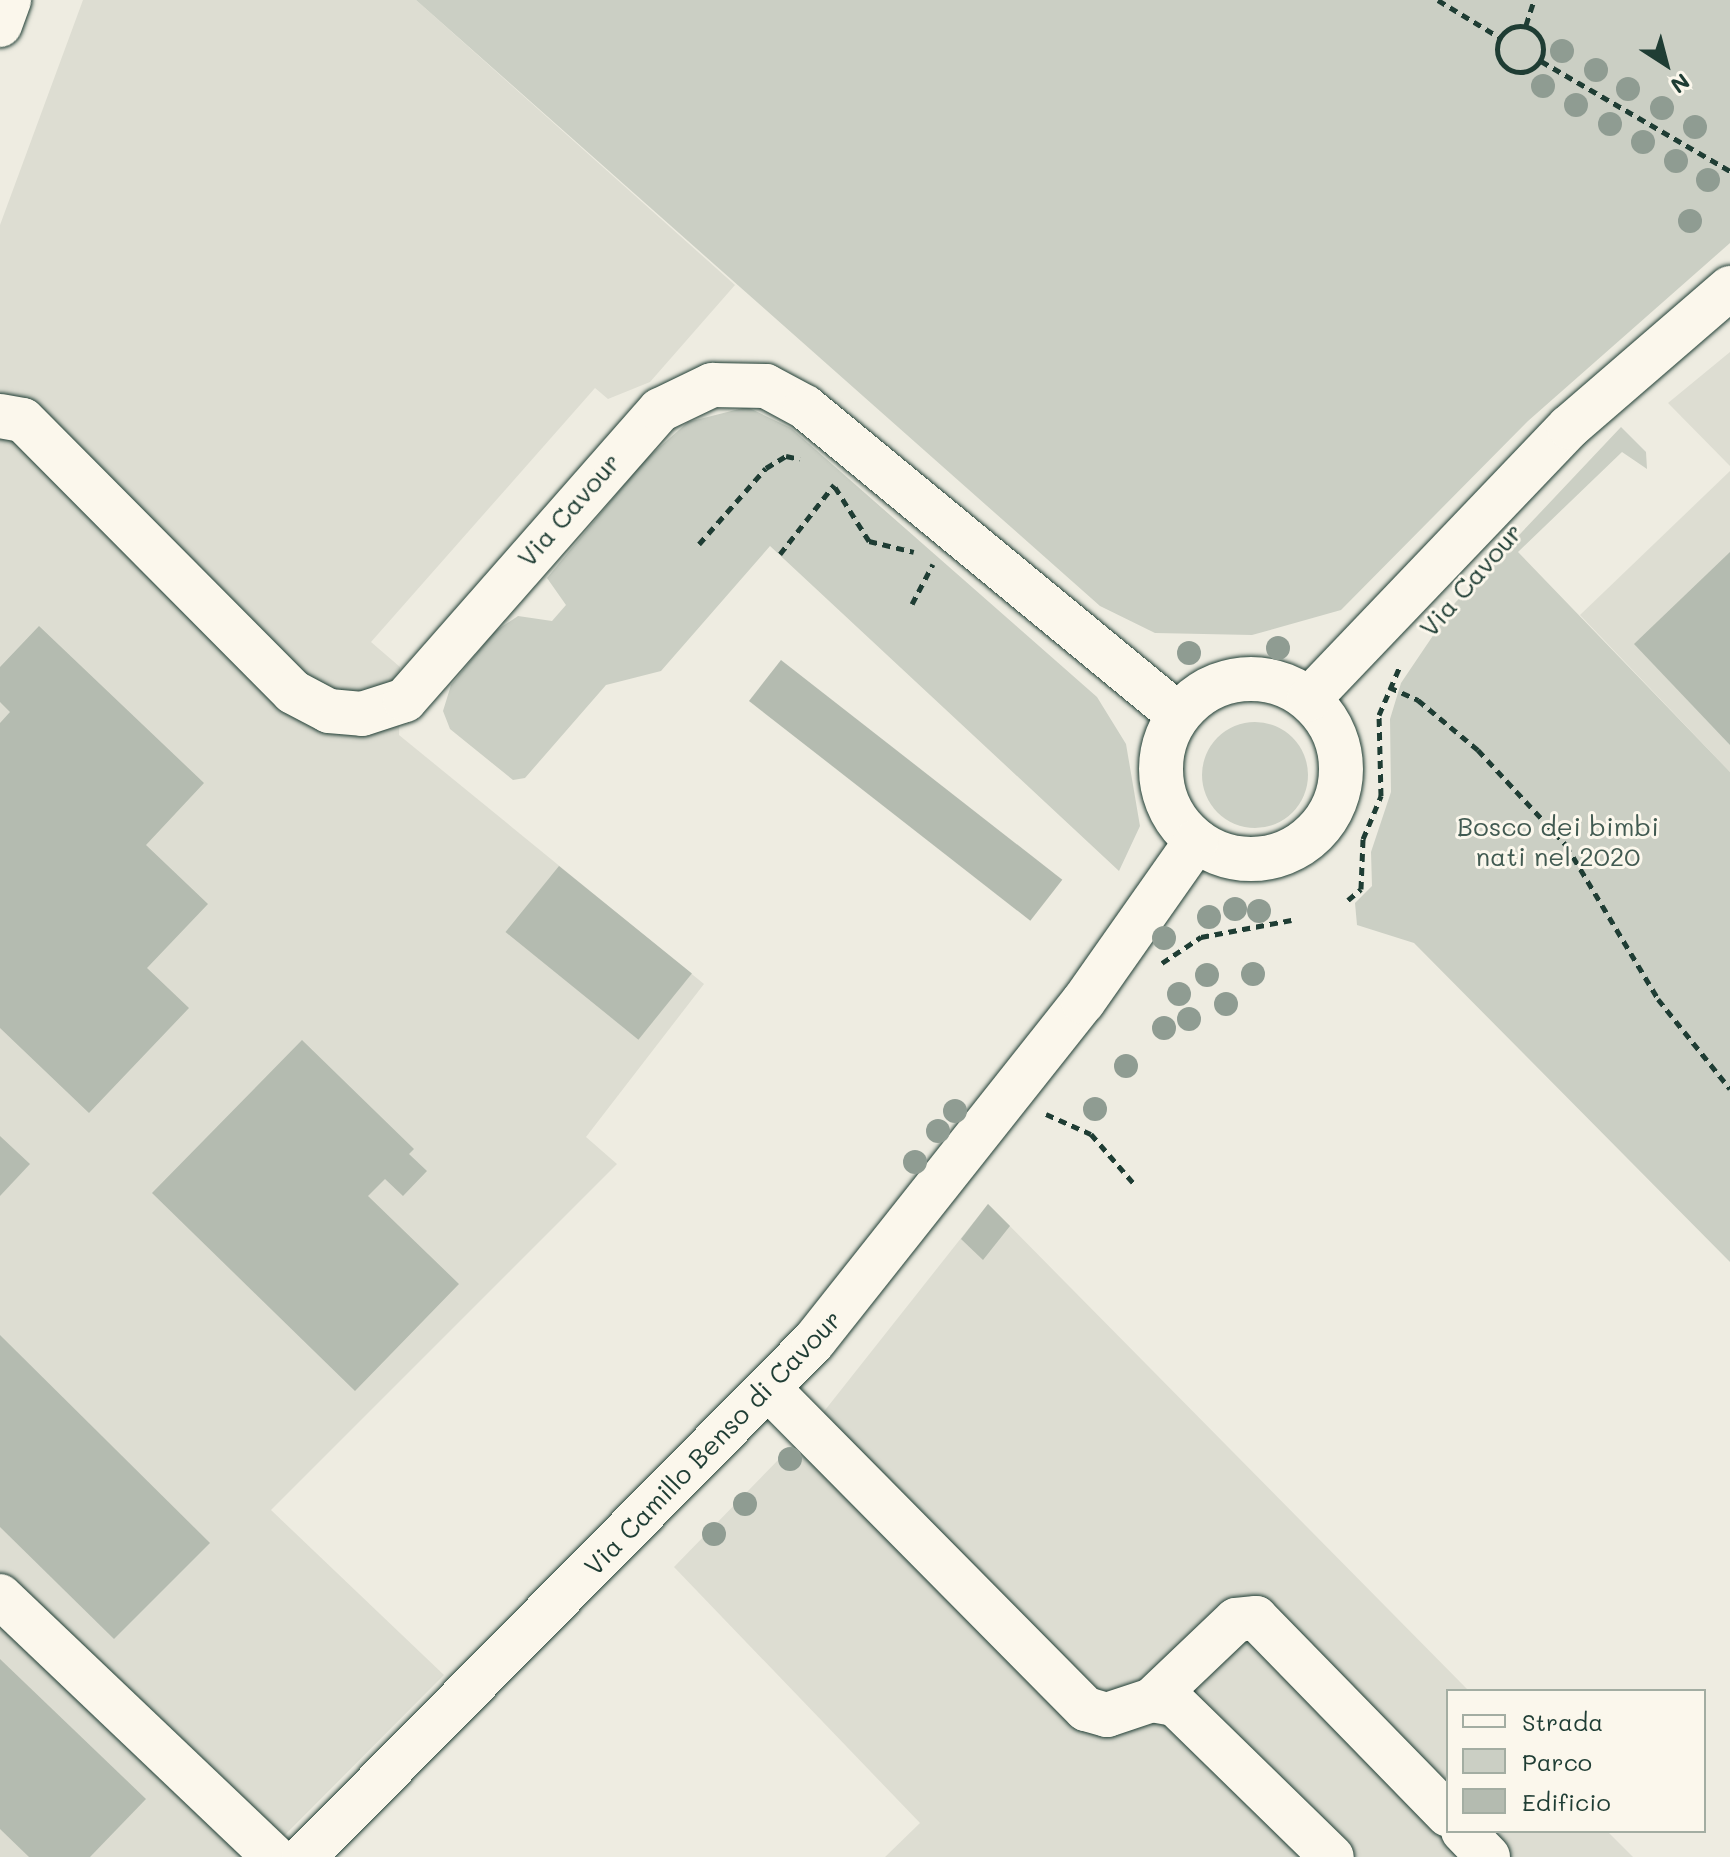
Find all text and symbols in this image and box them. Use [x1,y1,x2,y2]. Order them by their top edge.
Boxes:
north arrow [1626,24,1706,104]
text: N [1665,67,1696,100]
street label: Via Cavour [511,447,627,573]
street label: Via Cavour [1413,517,1529,643]
park label: Bosco dei bimbi nati nel 2020 [1457,811,1659,872]
street label: Via Camillo Benso di Cavour [578,1304,848,1582]
legend [1446,1689,1706,1833]
text: Strada [1522,1706,1603,1737]
text: Parco [1522,1746,1592,1777]
text: Edificio [1522,1786,1611,1817]

